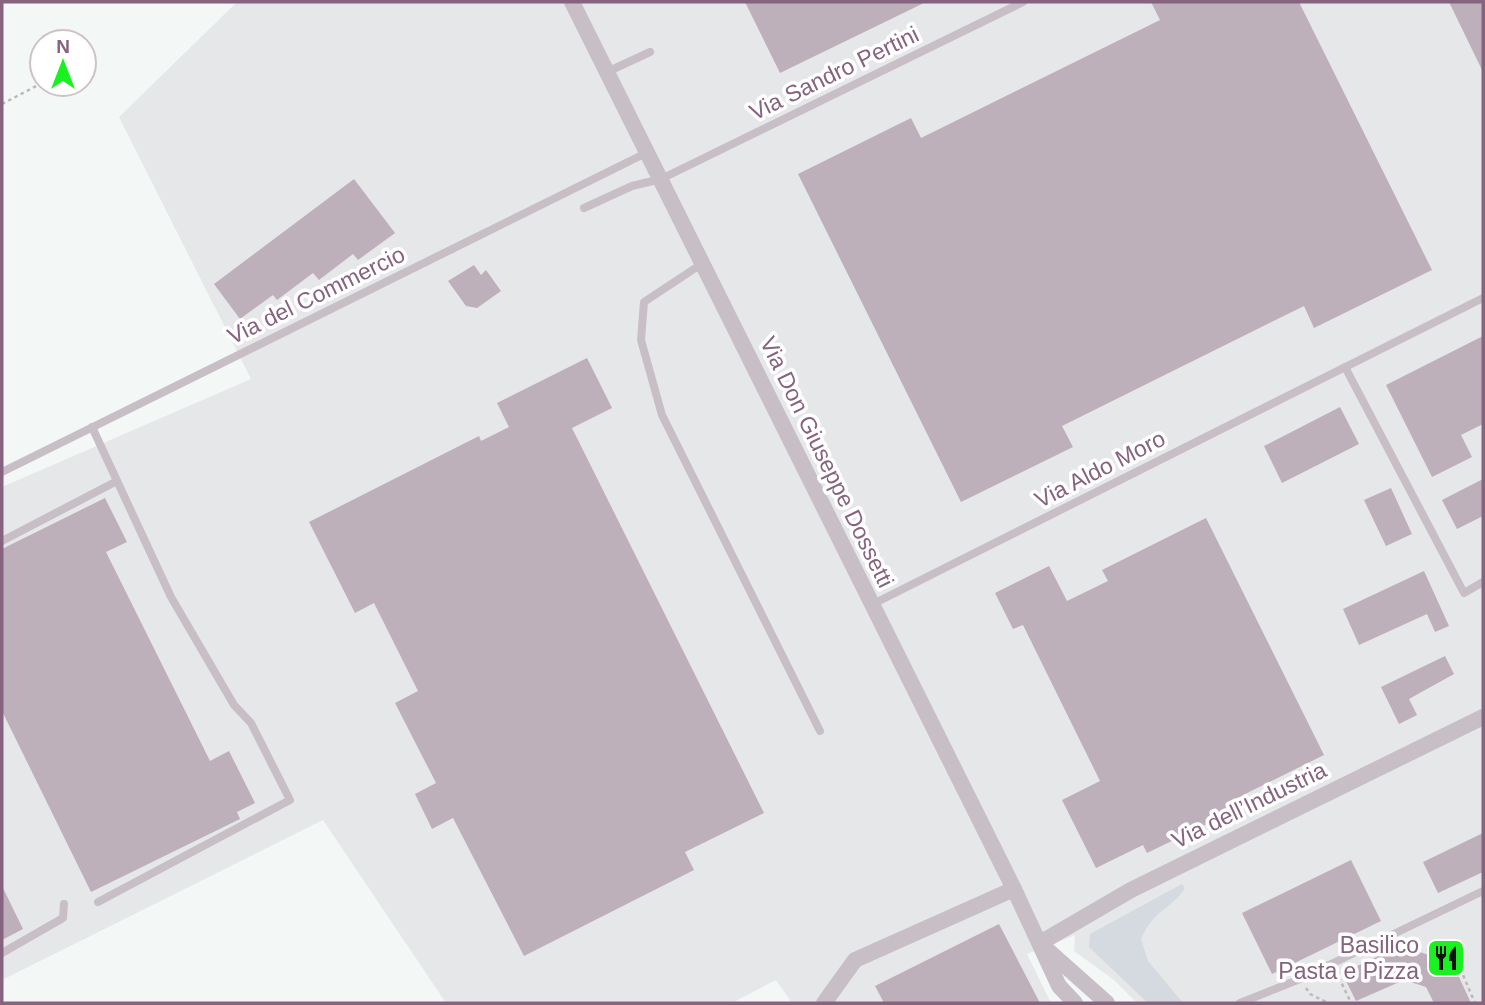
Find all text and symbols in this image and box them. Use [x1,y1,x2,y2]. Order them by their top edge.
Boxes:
street label: Via Sandro Pertini [745,21,923,125]
north arrow [28,28,98,98]
text: N [56,36,70,57]
street label: Via del Commercio [223,241,409,349]
street label: Via Don Giuseppe Dossetti [755,332,899,592]
street label: Via Aldo Moro [1030,425,1170,513]
street label: Via dell’Industria [1168,756,1331,854]
place label: Basilico Pasta e Pizza [1278,932,1419,984]
restaurant icon: Basilico Pasta e Pizza [1425,937,1467,979]

